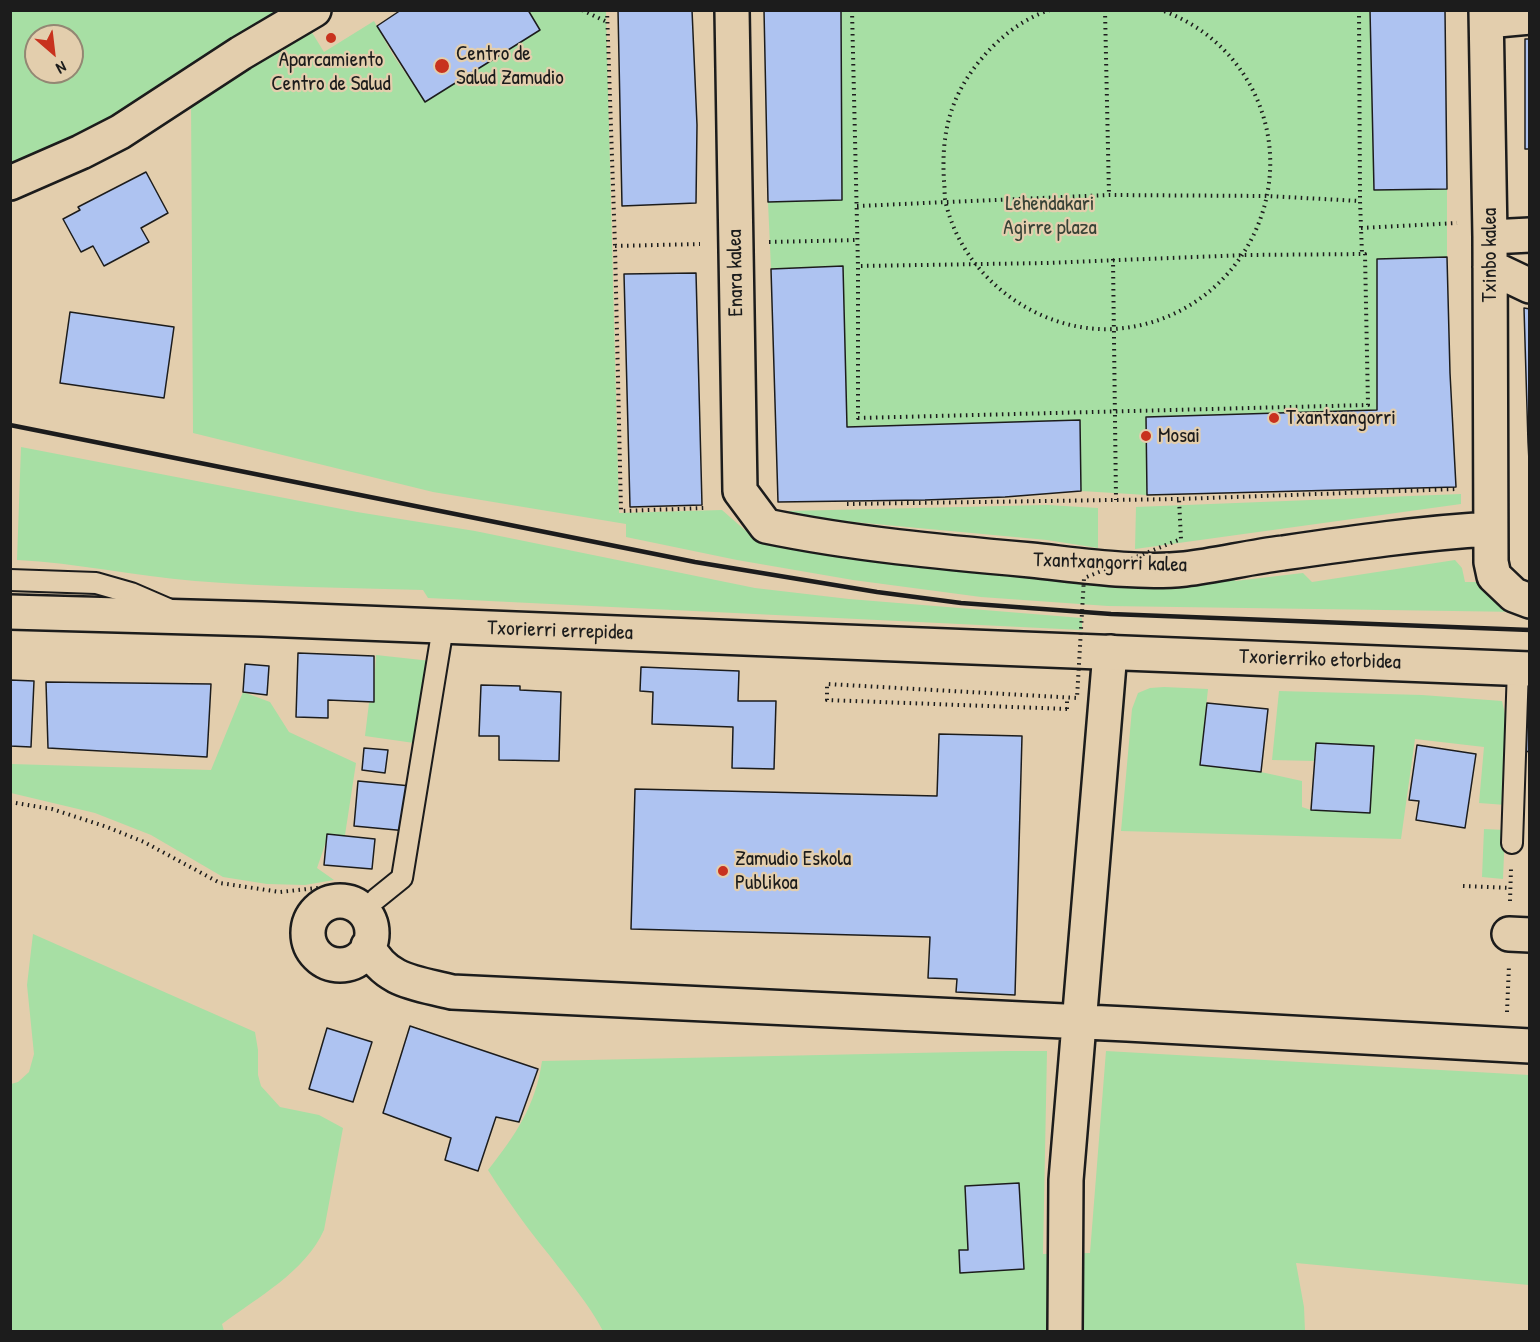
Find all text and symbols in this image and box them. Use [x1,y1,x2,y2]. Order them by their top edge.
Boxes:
north arrow [24,24,84,84]
marker: Aparcamiento Centro de Salud [324,31,338,45]
place label: Centro de Salud Zamudio [456,41,564,91]
place label: Aparcamiento Centro de Salud [271,47,391,97]
text: N [53,56,70,80]
marker: Centro de Salud Zamudio [433,57,451,75]
park label: Lehendakari Agirre plaza [1003,191,1097,241]
street label: Txinbo kalea [1477,208,1503,302]
street label: Enara kalea [723,229,749,317]
place label: Txantxangorri [1286,405,1396,431]
marker: Txantxangorri [1267,411,1281,425]
place label: Mosai [1158,423,1200,449]
marker: Mosai [1139,429,1153,443]
street label: Txantxangorri kalea [1033,548,1187,578]
street label: Txorierri errepidea [487,616,633,646]
street label: Txorierriko etorbidea [1239,645,1401,675]
place label: Zamudio Eskola Publikoa [735,846,851,896]
marker: Zamudio Eskola Publikoa [716,864,730,878]

